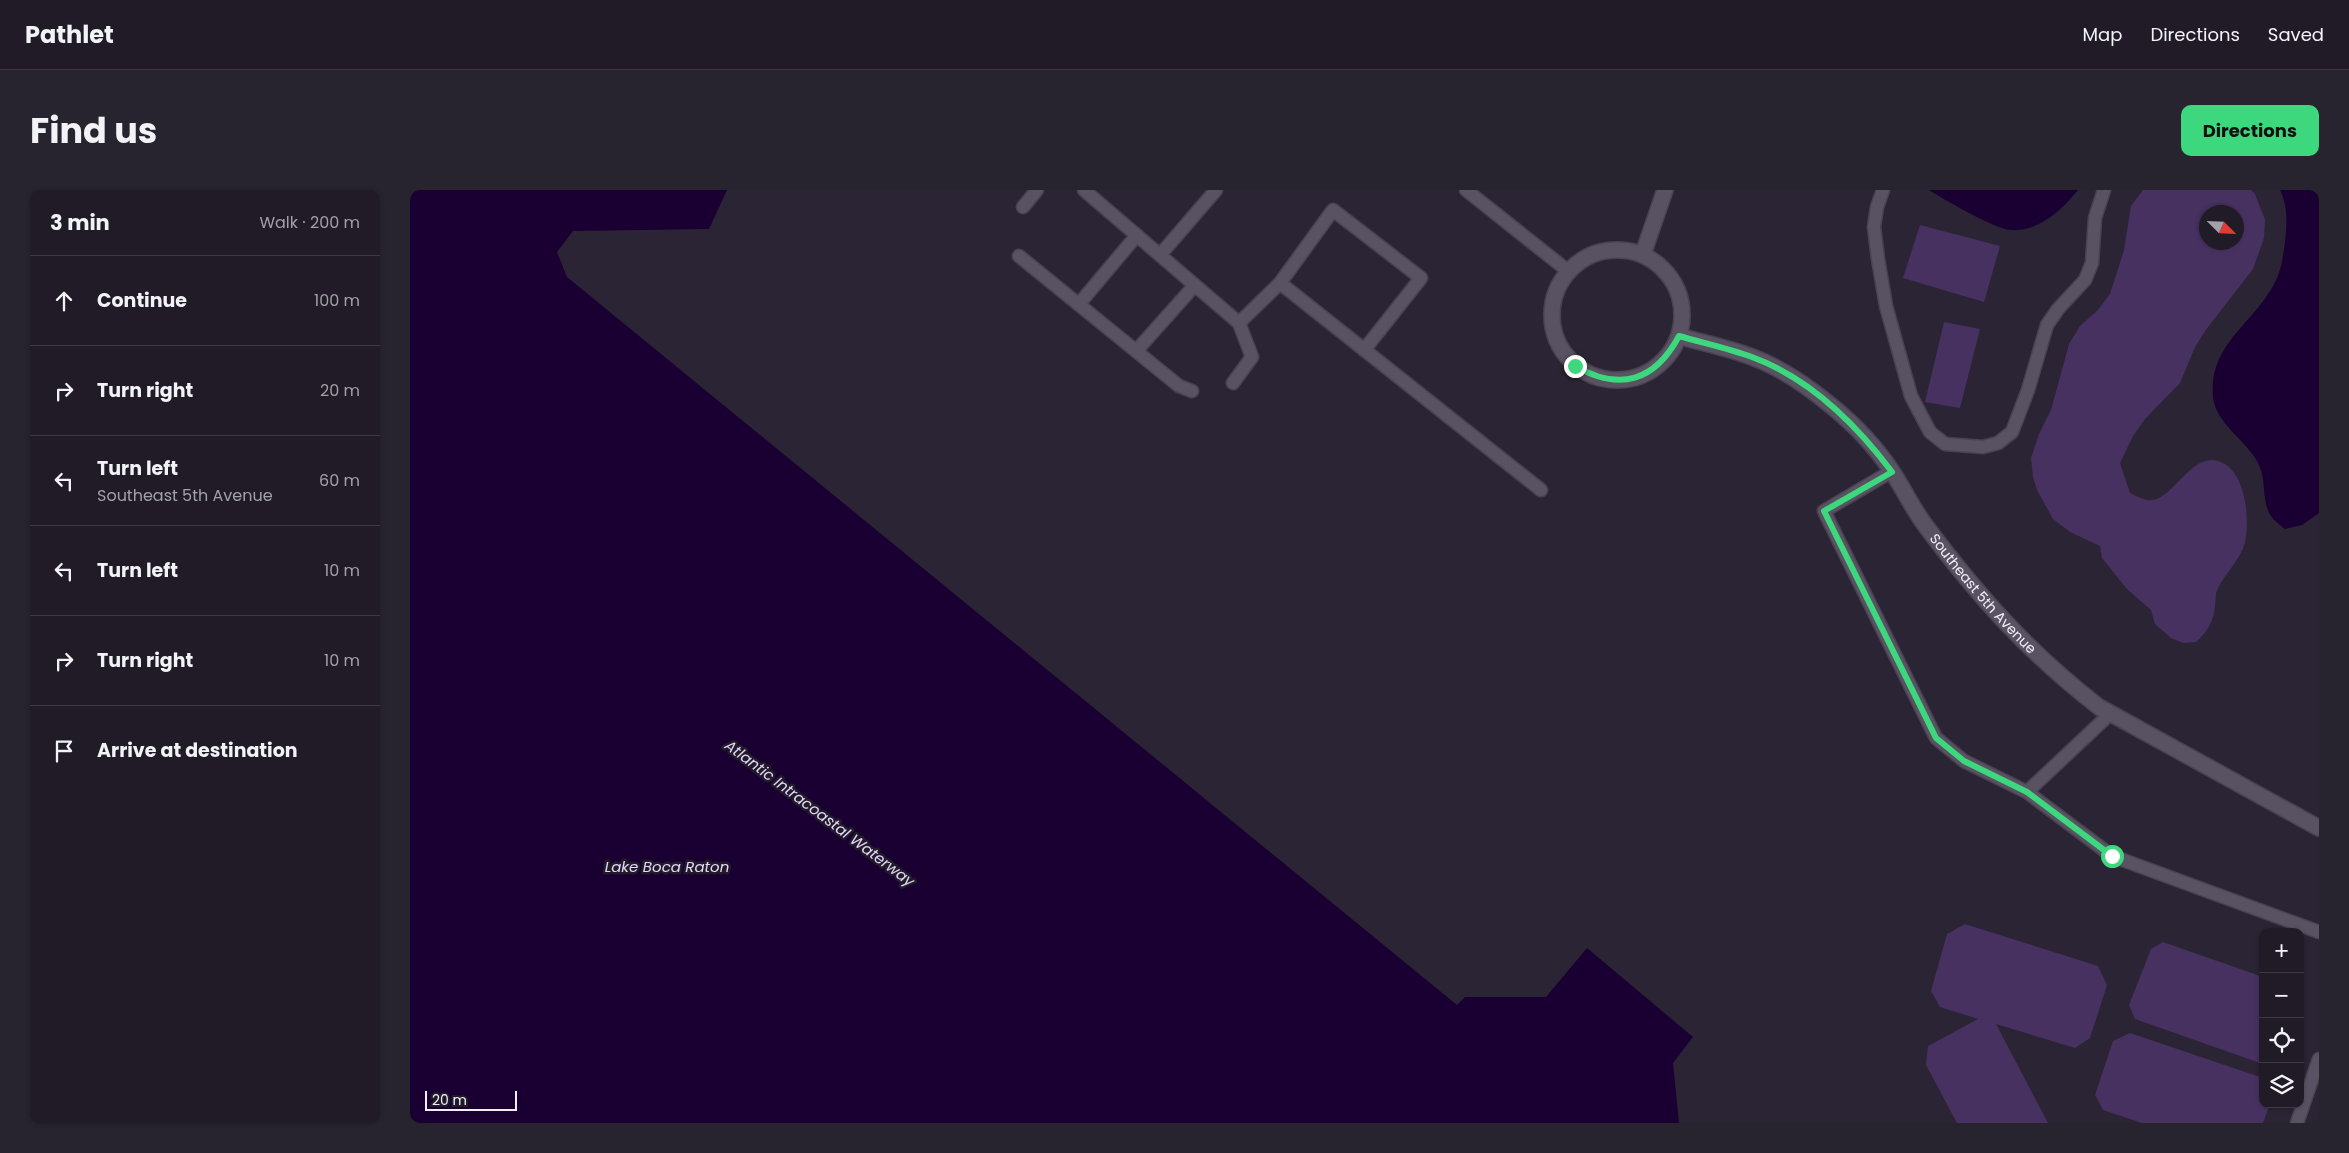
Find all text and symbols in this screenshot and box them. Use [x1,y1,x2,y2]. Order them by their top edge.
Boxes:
text: Pathlet [25,18,114,51]
text: Map [2083,22,2122,47]
text: Directions [2150,22,2240,47]
text: Saved [2268,22,2324,47]
button: Directions [2181,105,2319,156]
text: Find us [30,106,157,155]
north arrow [2199,205,2244,250]
text: 3 min [50,208,110,237]
text: Walk · 200 m [259,211,360,234]
icon: ahead [50,287,78,315]
text: Continue [97,287,187,314]
text: 100 m [314,289,360,312]
route end [1564,355,1587,378]
icon: right [50,377,78,405]
text: Turn right [97,377,193,404]
text: 20 m [320,379,360,402]
text: Turn left [97,455,178,482]
icon: left [50,467,78,495]
text: 60 m [319,469,360,492]
text: Southeast 5th Avenue [97,484,273,507]
street label: Southeast 5th Avenue [1925,529,2041,658]
icon: left [50,557,78,585]
text: Turn left [97,557,178,584]
text: 10 m [324,559,360,582]
icon: right [50,647,78,675]
text: Turn right [97,647,193,674]
text: 10 m [324,649,360,672]
water label: Atlantic Intracoastal Waterway [720,734,920,892]
icon: arrive [50,737,78,765]
text: Arrive at destination [97,737,298,764]
route start [2101,845,2124,868]
water label: Lake Boca Raton [605,856,729,877]
map controls [2259,928,2304,1108]
button: + [2259,928,2304,973]
button: − [2259,973,2304,1018]
button: locate [2259,1018,2304,1063]
button: layers [2259,1063,2304,1108]
scale bar [425,1088,518,1111]
text: 20 m [432,1090,467,1110]

